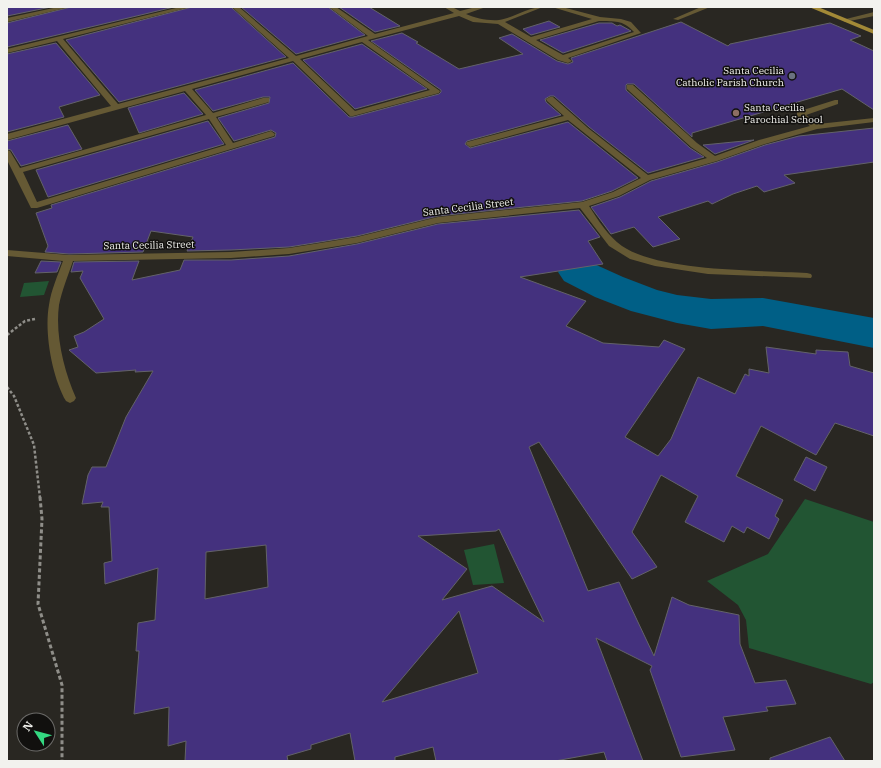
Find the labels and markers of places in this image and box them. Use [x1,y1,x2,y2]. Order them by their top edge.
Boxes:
place label: Santa Cecilia Catholic Parish Church [676,64,785,89]
marker: Santa Cecilia Catholic Parish Church [787,71,797,81]
place label: Santa Cecilia Parochial School [744,101,823,126]
marker: Santa Cecilia Parochial School [731,108,741,118]

